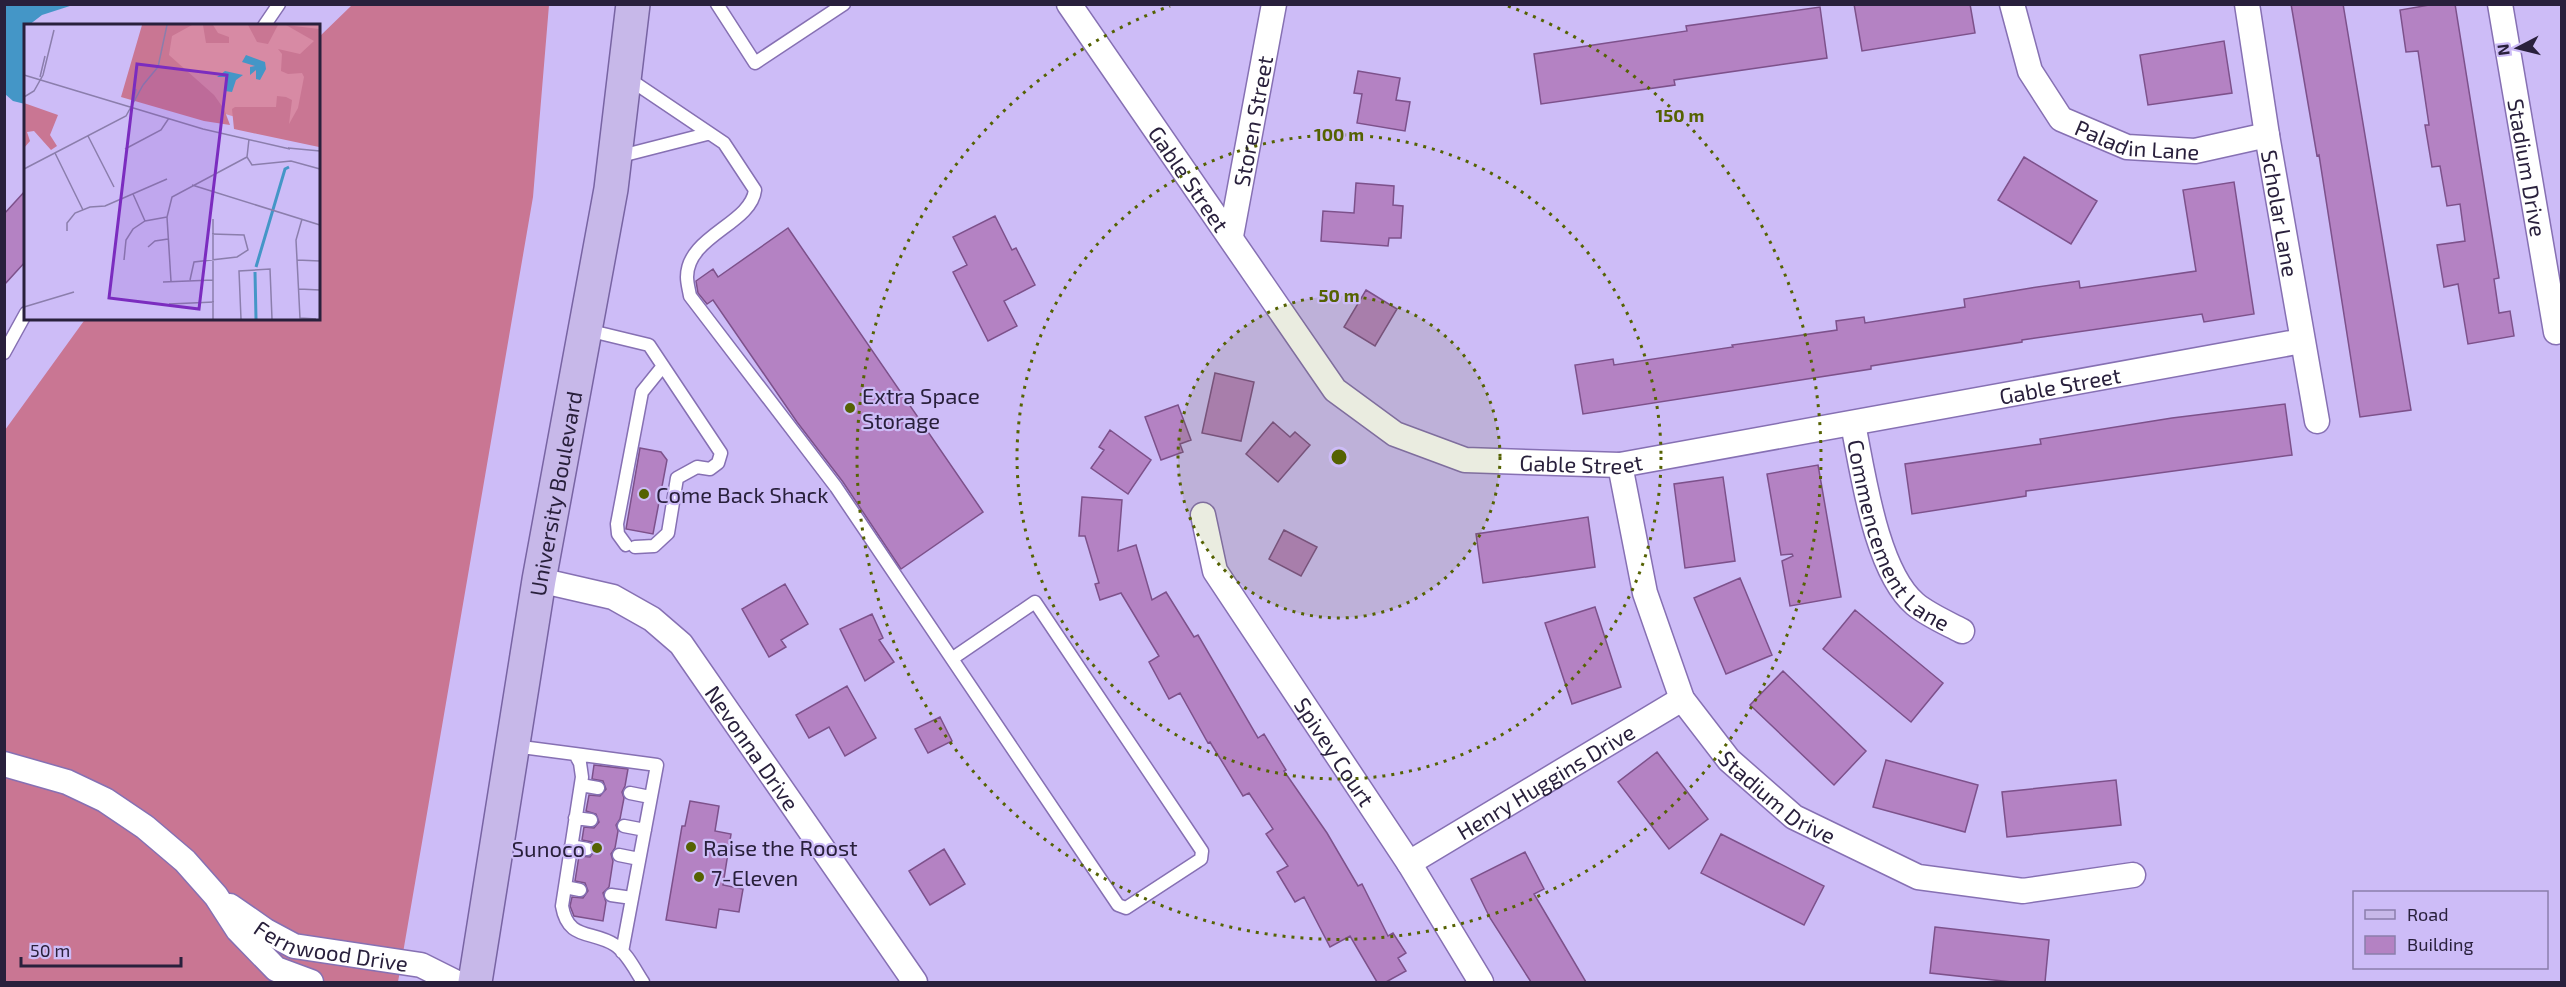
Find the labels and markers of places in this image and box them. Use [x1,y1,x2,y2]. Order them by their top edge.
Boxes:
place label: Extra Space Storage [862,382,980,433]
marker: Extra Space Storage [843,401,857,415]
centre of rings [1329,447,1349,467]
place label: Come Back Shack [656,481,829,507]
marker: Come Back Shack [637,487,651,501]
place label: Raise the Roost [703,834,858,860]
place label: Sunoco [512,835,585,861]
marker: Raise the Roost [684,840,698,854]
marker: Sunoco [590,841,604,855]
place label: 7-Eleven [711,864,798,890]
marker: 7-Eleven [692,870,706,884]

